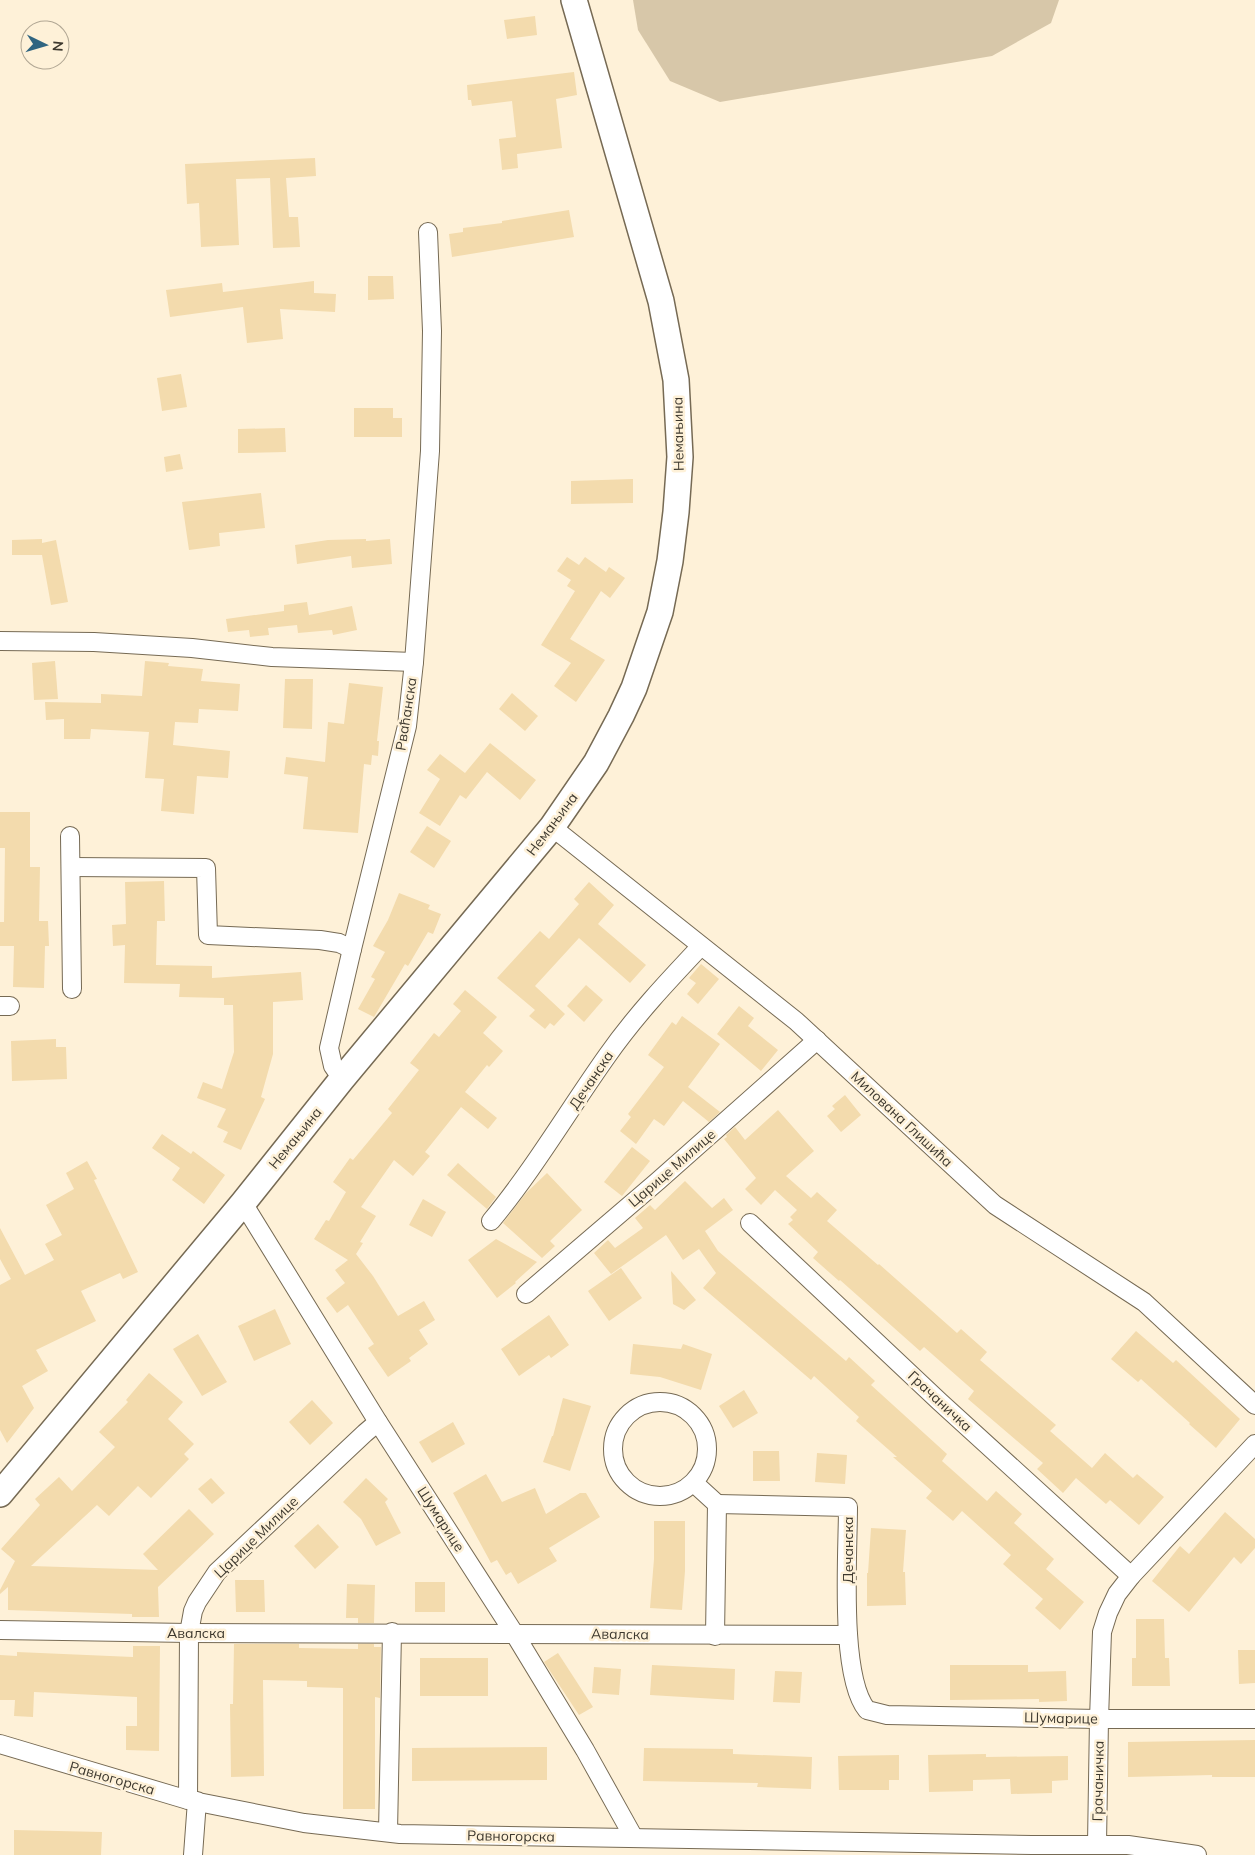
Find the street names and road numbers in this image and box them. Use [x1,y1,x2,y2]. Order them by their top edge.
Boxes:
street label: Немањина [668,397,688,471]
street label: Рваћанска [391,676,421,752]
street label: Немањина [522,789,582,859]
street label: Дечанска [565,1047,617,1113]
street label: Милована Глишића [847,1067,957,1171]
street label: Немањина [265,1103,325,1173]
street label: Царице Милице [625,1125,720,1211]
street label: Грачаничка [904,1367,976,1435]
street label: Шумарице [413,1483,469,1555]
street label: Царице Милице [210,1492,302,1582]
street label: Дечанска [839,1517,857,1583]
street label: Авалска [167,1624,225,1642]
street label: Авалска [591,1624,649,1644]
street label: Шумарице [1024,1708,1098,1728]
street label: Грачаничка [1088,1740,1108,1822]
street label: Равногорска [67,1757,157,1799]
street label: Равногорска [467,1826,555,1846]

